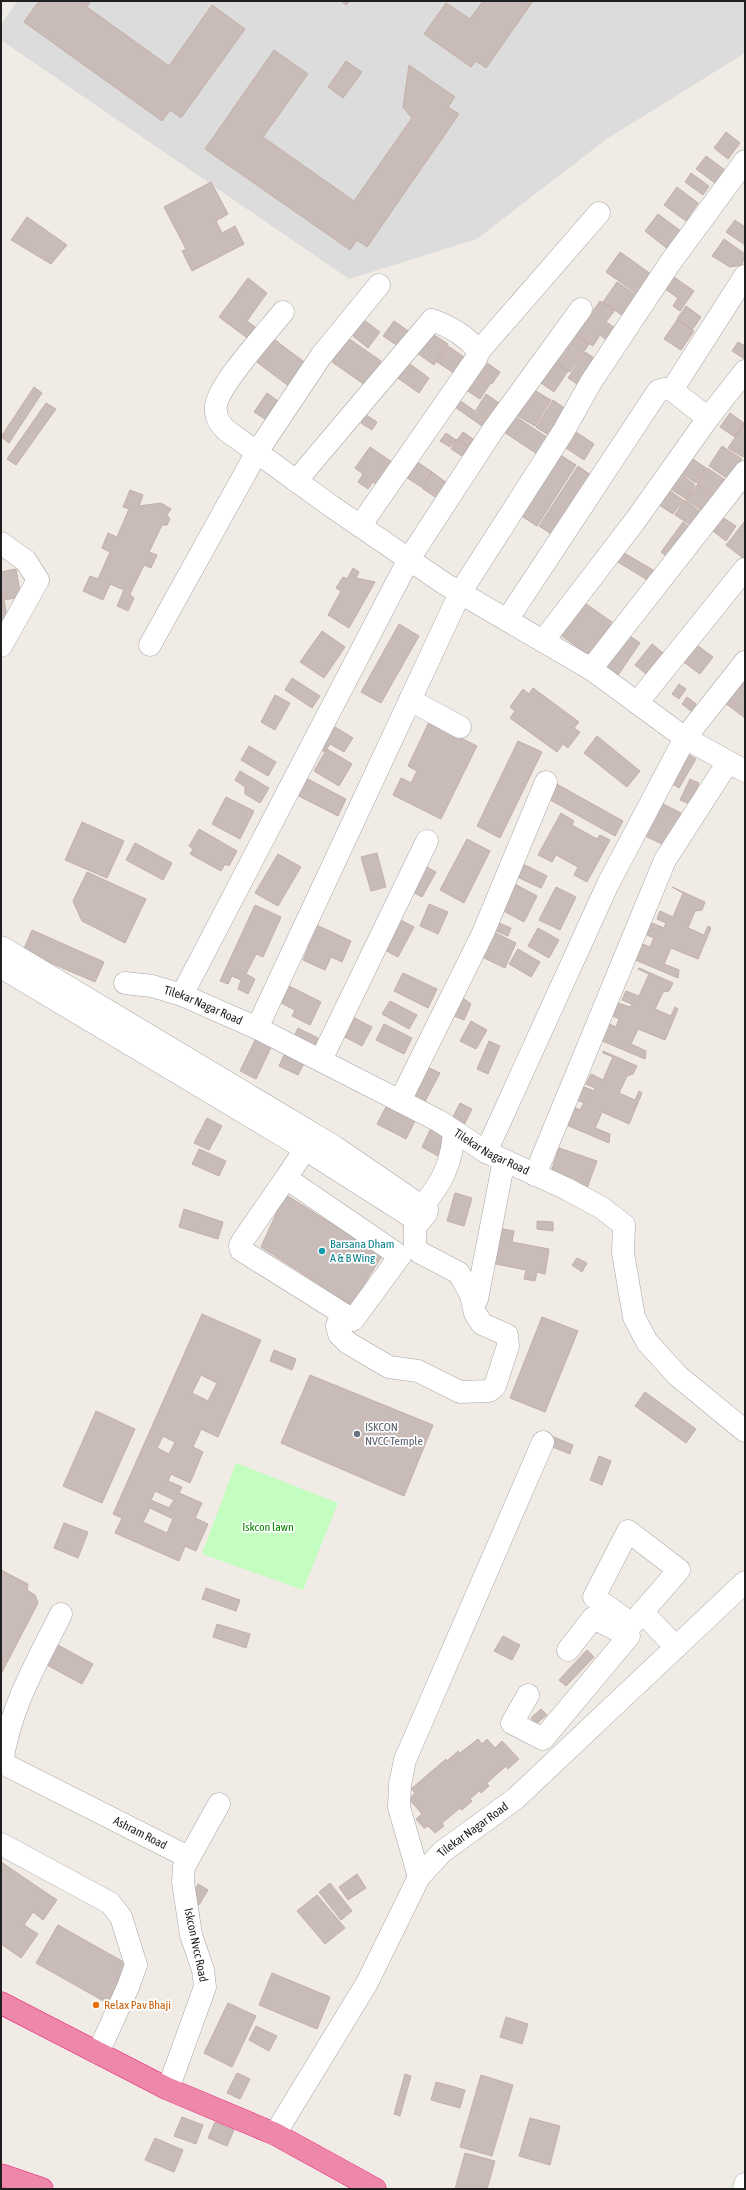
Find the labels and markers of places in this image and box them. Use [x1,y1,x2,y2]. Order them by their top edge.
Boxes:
place label: Barsana Dham A & B Wing [330,1237,394,1265]
marker: Barsana Dham A & B Wing [317,1246,327,1256]
place label: ISKCON NVCC Temple [365,1420,423,1448]
marker: ISKCON NVCC Temple [352,1429,362,1439]
place label: Relax Pav Bhaji [104,1998,171,2012]
marker: Relax Pav Bhaji [91,2000,101,2010]

